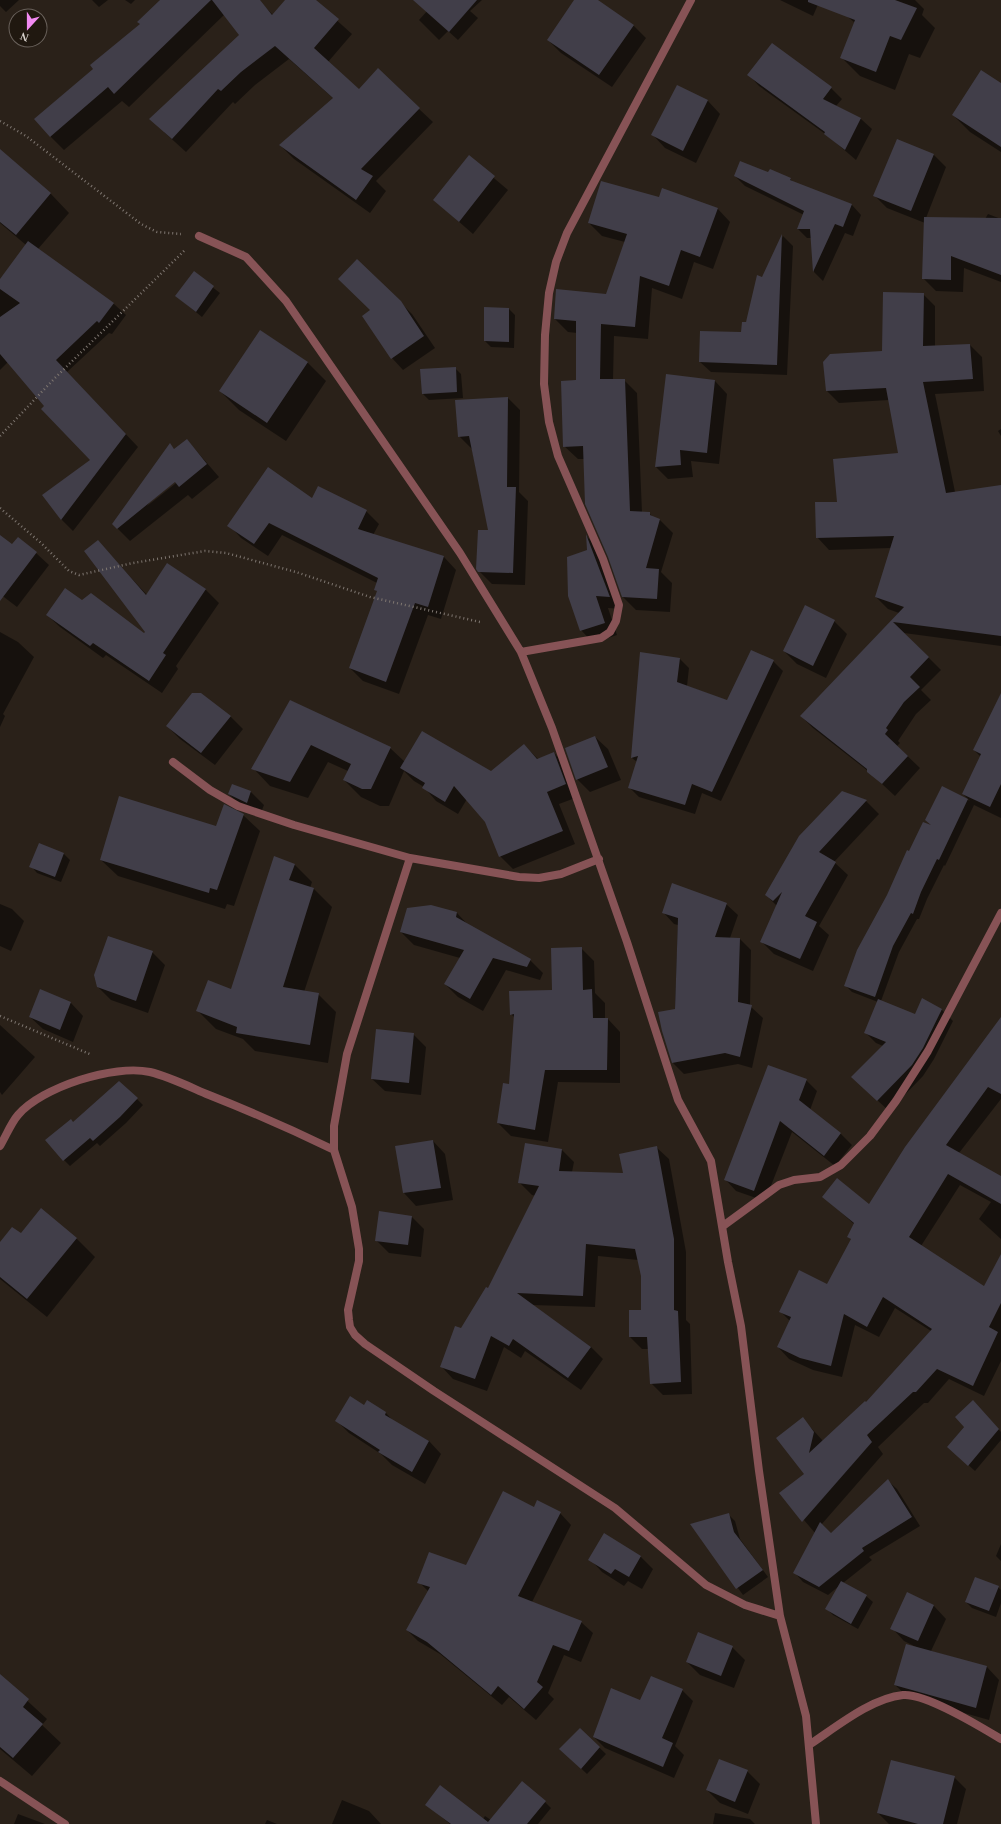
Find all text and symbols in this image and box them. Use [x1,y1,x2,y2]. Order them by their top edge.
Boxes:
north arrow [8,8,48,48]
text: N [19,30,30,44]

